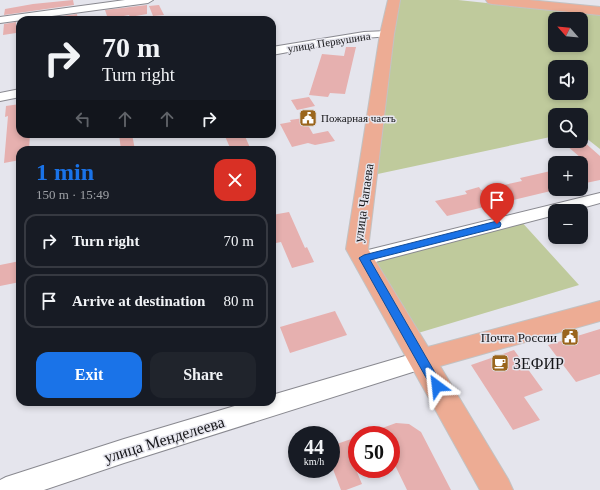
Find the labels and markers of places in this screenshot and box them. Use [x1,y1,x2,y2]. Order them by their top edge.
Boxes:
public building icon: Пожарная часть [298,108,318,128]
place label: Пожарная часть [321,112,396,124]
pin [480,183,514,224]
public building icon: Почта России [560,327,580,347]
place label: Почта России [481,330,557,345]
cafe icon: ЗЕФИР [490,353,510,373]
place label: ЗЕФИР [513,355,564,372]

